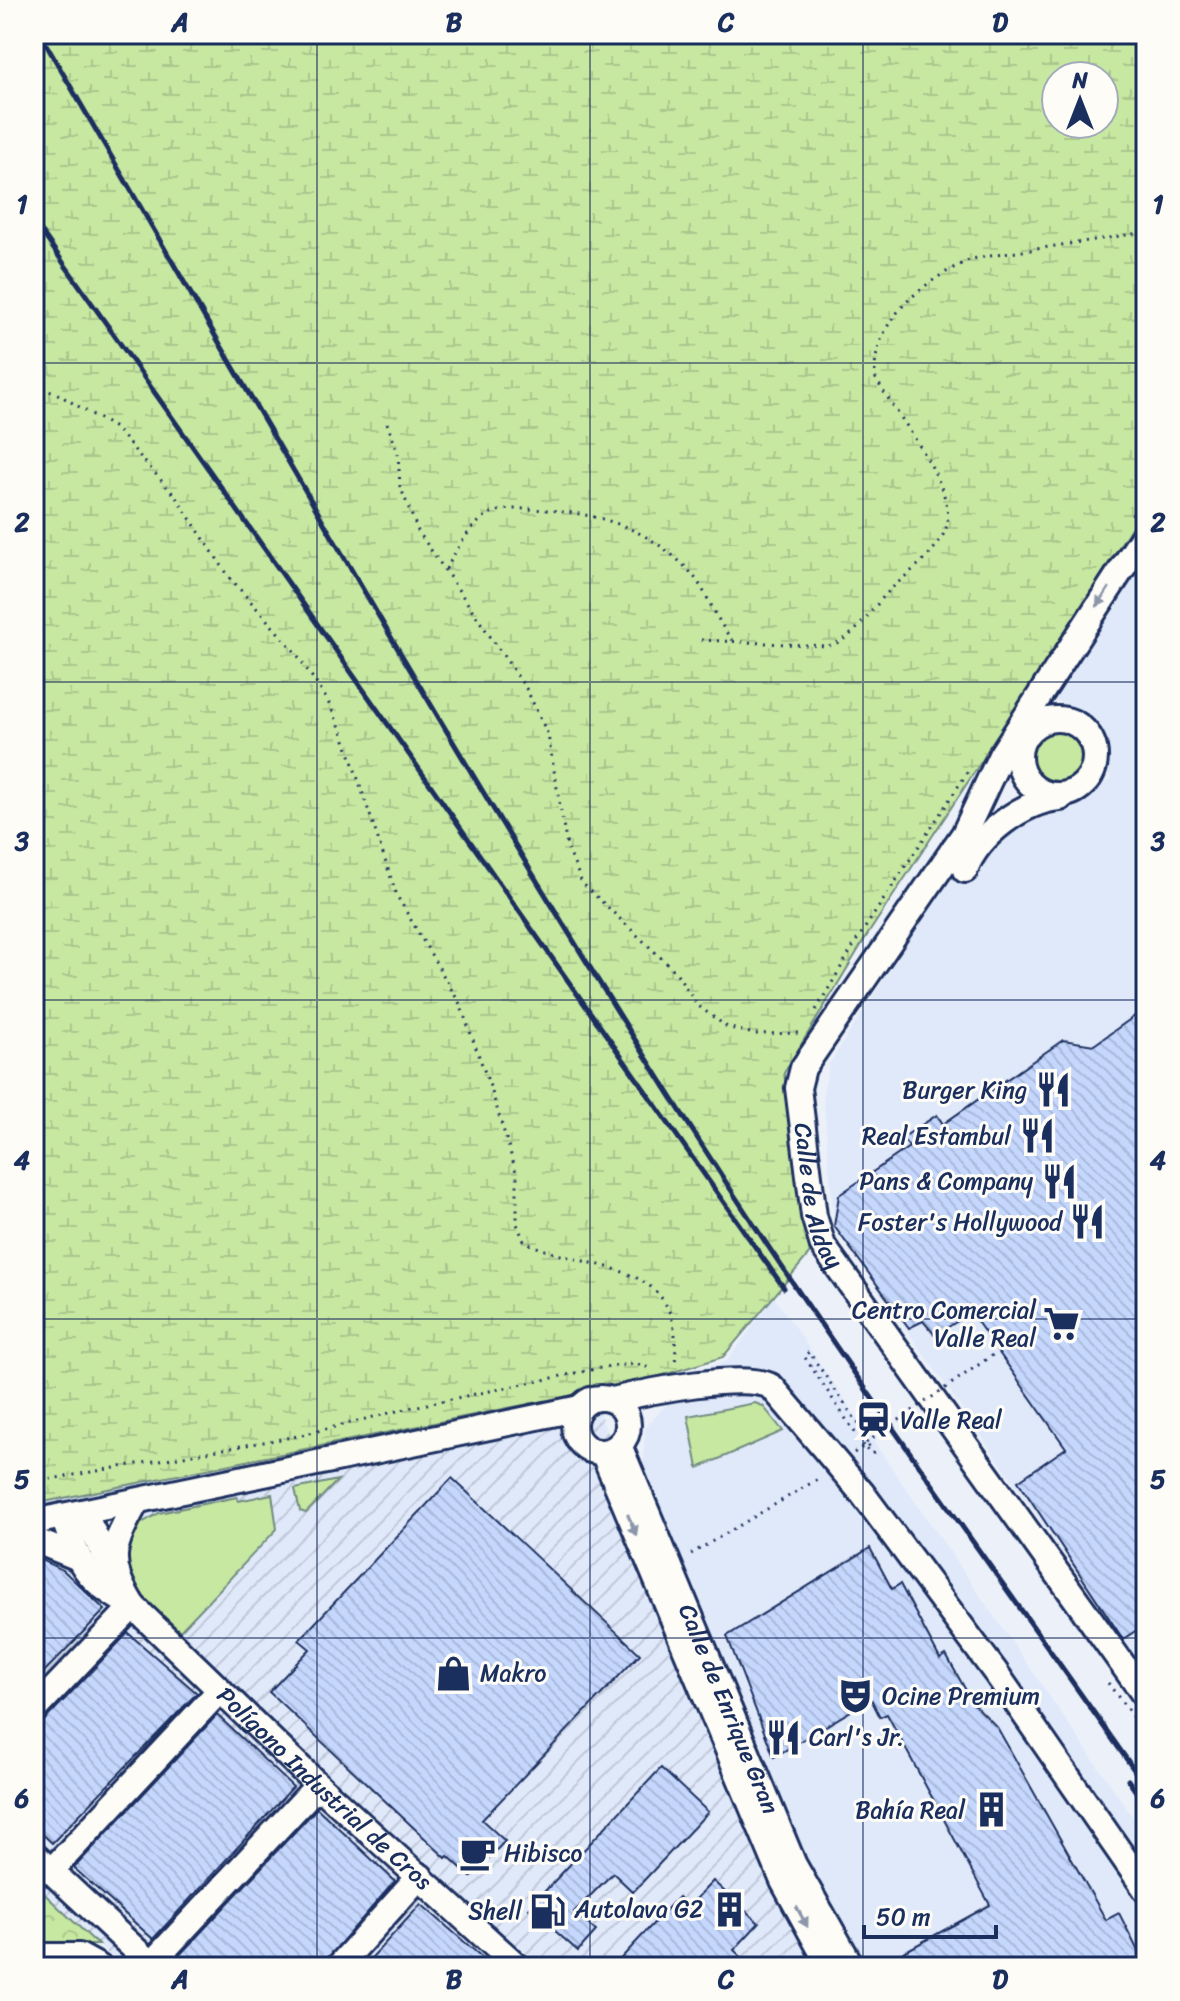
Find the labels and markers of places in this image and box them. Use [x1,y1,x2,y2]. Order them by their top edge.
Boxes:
place label: Burger King [902,1069,1027,1111]
restaurant icon: Burger King [1034,1071,1072,1109]
place label: Real Estambul [862,1115,1012,1157]
restaurant icon: Real Estambul [1018,1117,1056,1155]
place label: Pans & Company [859,1160,1034,1202]
restaurant icon: Pans & Company [1040,1162,1078,1200]
place label: Foster's Hollywood [858,1201,1063,1243]
restaurant icon: Foster's Hollywood [1069,1203,1107,1241]
place label: Centro Comercial Valle Real [852,1289,1037,1359]
supermarket icon: Centro Comercial Valle Real [1043,1305,1081,1343]
place label: Valle Real [900,1399,1003,1441]
station icon: Valle Real [855,1401,893,1439]
place label: Makro [480,1652,546,1694]
shop icon: Makro [435,1654,473,1692]
place label: Ocine Premium [882,1675,1040,1717]
theatre icon: Ocine Premium [837,1677,875,1715]
place label: Carl's Jr. [809,1716,904,1758]
restaurant icon: Carl's Jr. [764,1718,802,1756]
place label: Bahía Real [855,1789,966,1831]
building icon: Bahía Real [972,1791,1010,1829]
place label: Hibisco [504,1832,582,1874]
cafe icon: Hibisco [459,1834,497,1872]
place label: Autolava G2 [574,1888,703,1930]
place label: Shell [468,1890,523,1932]
building icon: Autolava G2 [710,1890,748,1928]
fuel station icon: Shell [529,1892,567,1930]

